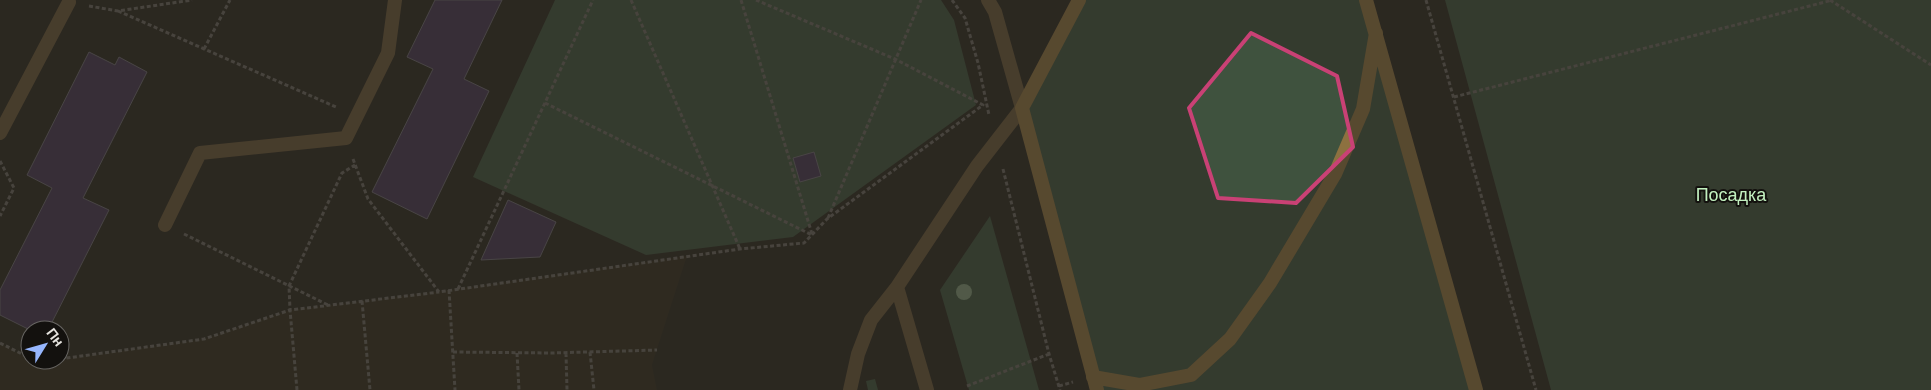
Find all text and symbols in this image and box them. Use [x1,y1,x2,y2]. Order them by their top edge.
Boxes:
park label: Посадка [1696,185,1767,205]
north arrow [20,320,70,370]
text: Пн [43,325,67,349]

